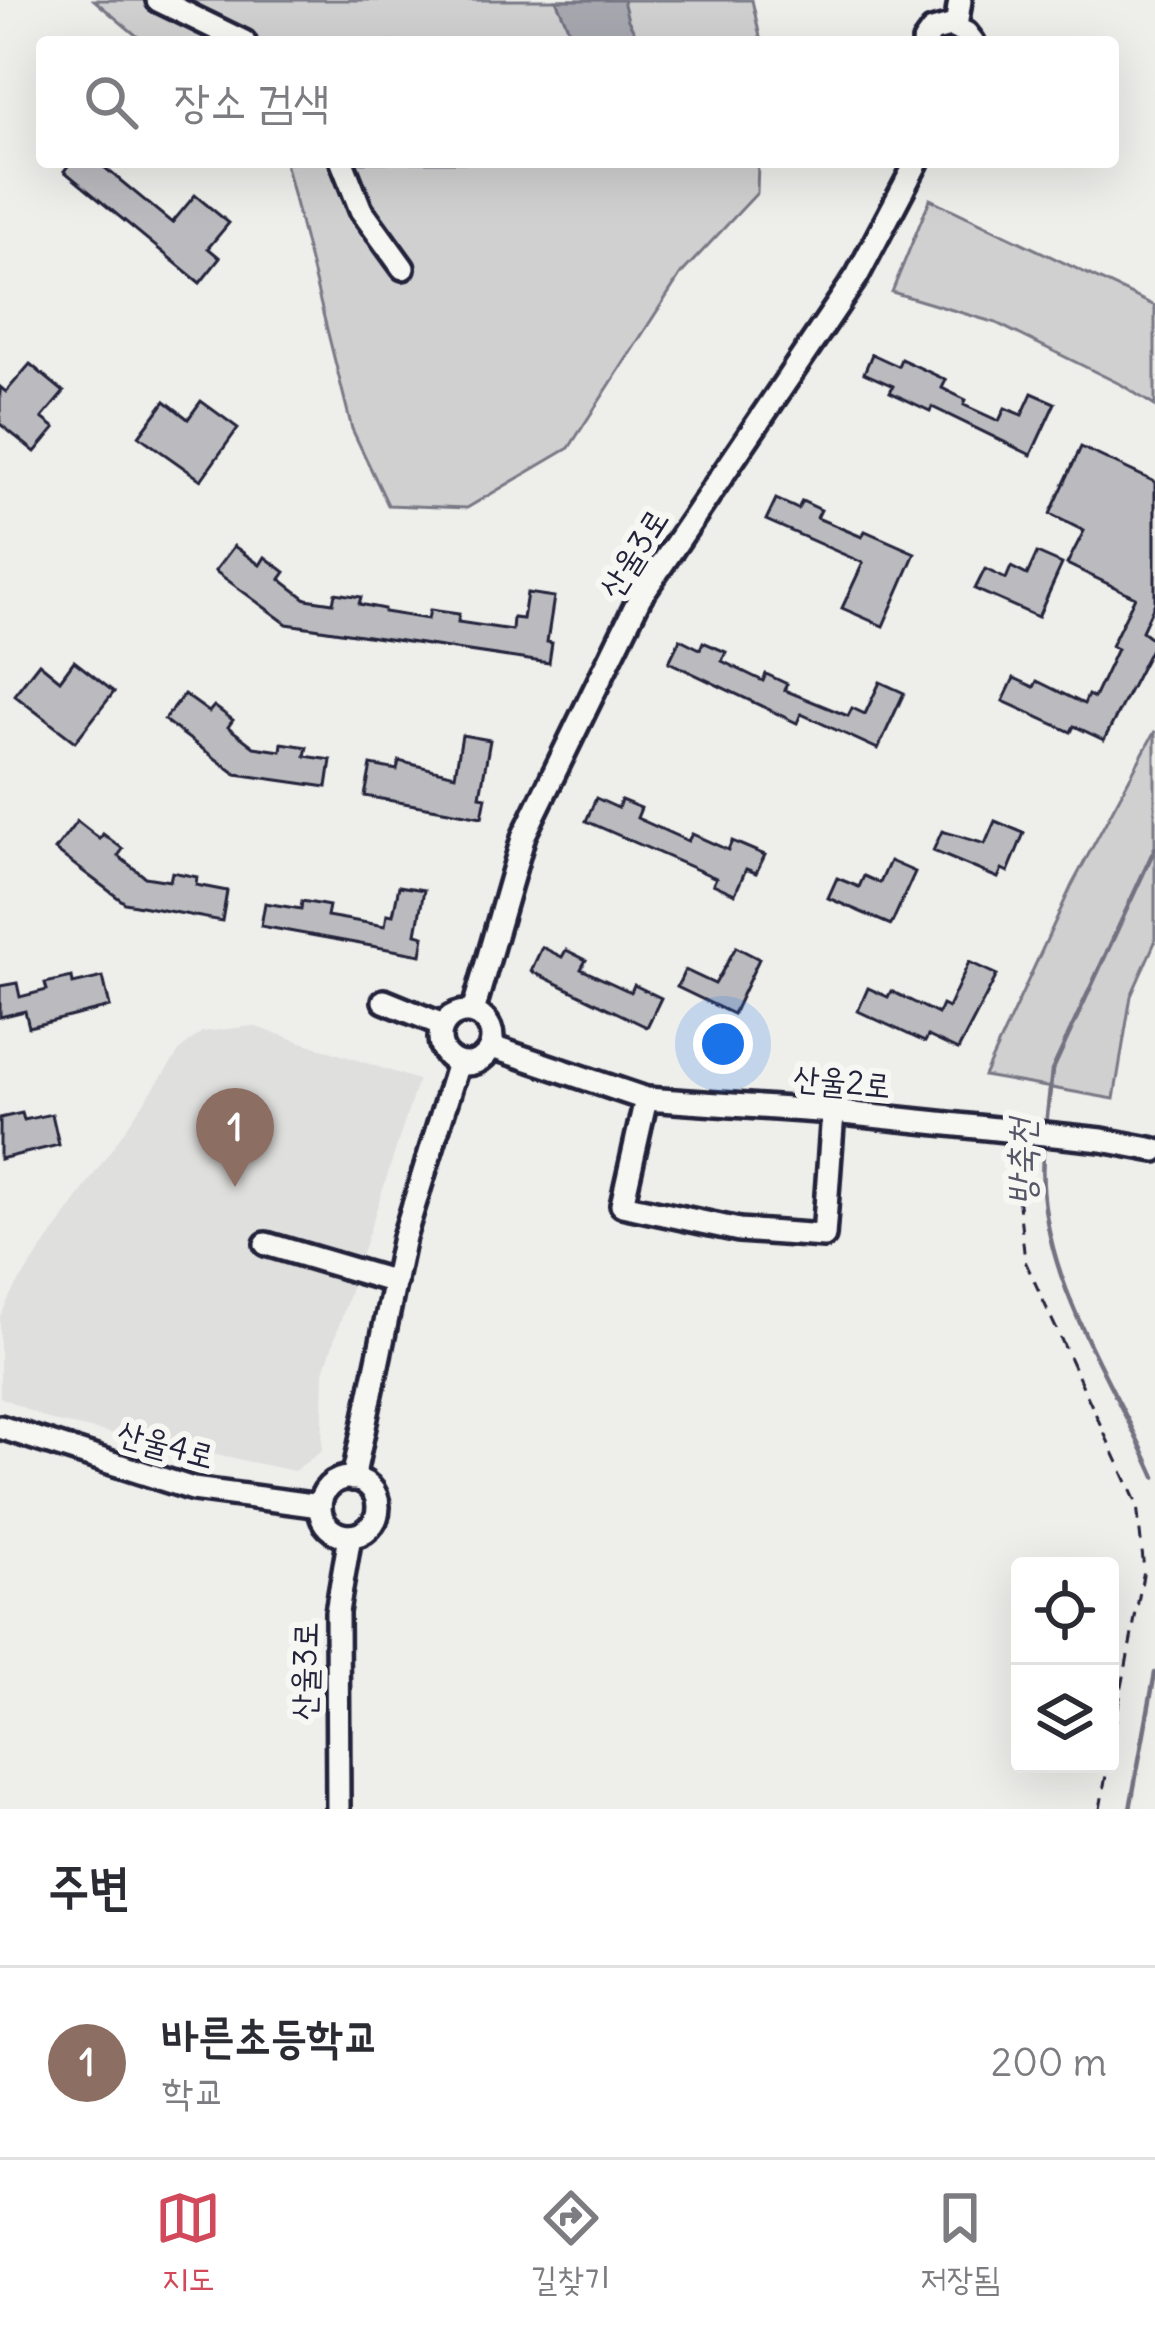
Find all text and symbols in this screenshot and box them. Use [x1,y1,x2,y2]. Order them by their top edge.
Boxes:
search box [36,36,1119,168]
icon: search [78,69,144,135]
text: 장소 검색 [174,73,330,129]
street label: 산울3로 [589,500,677,606]
your location [693,1014,753,1074]
street label: 산울2로 [791,1056,893,1106]
pin: 1 [196,1088,274,1187]
water label: 방축천 [999,1116,1044,1205]
street label: 산울4로 [113,1411,219,1477]
map controls [1011,1557,1119,1773]
button: locate [1011,1557,1119,1665]
street label: 산울3로 [282,1621,326,1721]
button: layers [1011,1665,1119,1773]
text: 주변 [48,1854,130,1918]
text: 바른초등학교 [162,2008,379,2064]
text: 1 [79,2038,95,2087]
text: 200 m [991,2038,1107,2087]
text: 학교 [162,2067,225,2116]
tab: 지도 [155,2185,221,2301]
tab: 길찾기 [531,2185,610,2301]
tab: 저장됨 [920,2185,1000,2301]

